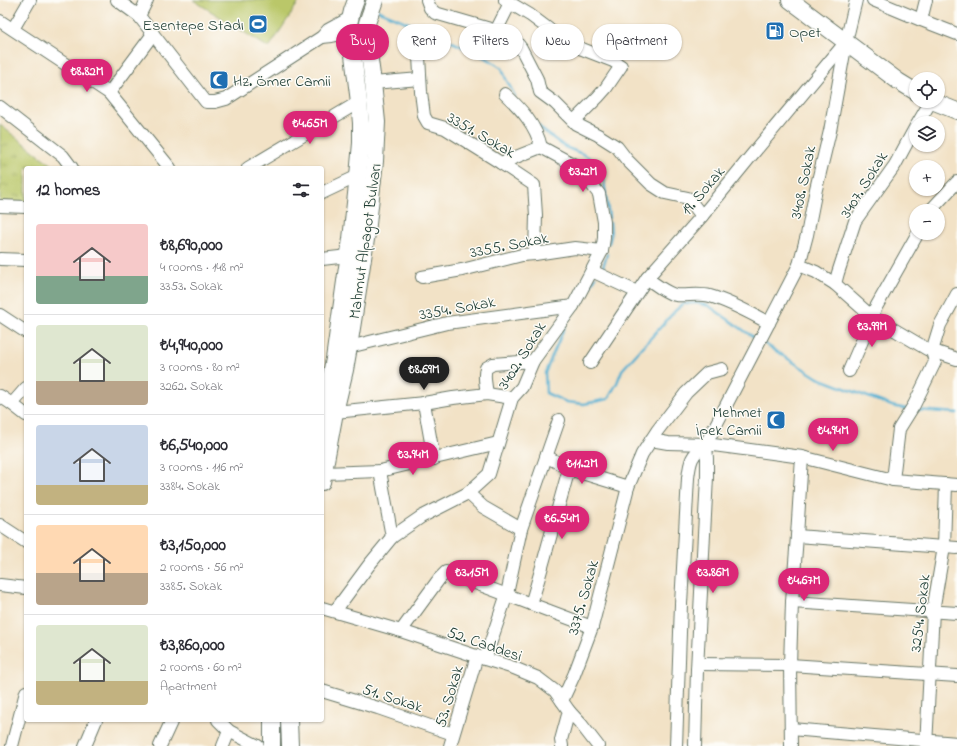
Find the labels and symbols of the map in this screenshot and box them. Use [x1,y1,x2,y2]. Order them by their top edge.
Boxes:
sports icon: Esentepe Stadı [247,13,269,35]
place label: Esentepe Stadı [143,14,244,38]
fuel station icon: Opet [764,20,786,42]
place label: Opet [789,21,821,45]
pin: ₺8.82M [54,59,120,93]
mosque icon: Hz. Ömer Camii [208,69,230,91]
place label: Hz. Ömer Camii [233,70,331,94]
street label: 3351. Sokak [442,106,521,165]
pin: ₺4.65M [277,111,343,145]
street label: 3408. Sokak [785,143,824,221]
street label: 3407. Sokak [835,146,895,223]
pin: ₺3.2M [555,159,611,193]
street label: 19. Sokak [676,161,732,221]
street label: Mahmut Alpagot Bulvarı [343,162,389,321]
street label: 3355. Sokak [468,226,552,265]
street label: 3354. Sokak [417,290,498,327]
pin: ₺3.99M [839,314,905,348]
street label: 3402. Sokak [492,317,554,395]
pin: ₺8.69M [391,357,457,391]
place label: Mehmet İpek Camii [696,401,763,443]
mosque icon: Mehmet İpek Camii [765,409,787,431]
pin: ₺4.94M [800,418,866,452]
pin: ₺3.94M [380,442,446,476]
pin: ₺11.2M [549,451,615,485]
pin: ₺6.54M [529,506,595,540]
street label: 3375. Sokak [562,556,606,638]
pin: ₺3.15M [439,560,505,594]
pin: ₺3.86M [680,560,746,594]
pin: ₺4.67M [771,568,837,602]
street label: 3254. Sokak [904,572,938,654]
street label: 52. Caddesi [444,621,525,669]
street label: 53. Sokak [429,662,471,731]
street label: 51. Sokak [359,678,427,720]

